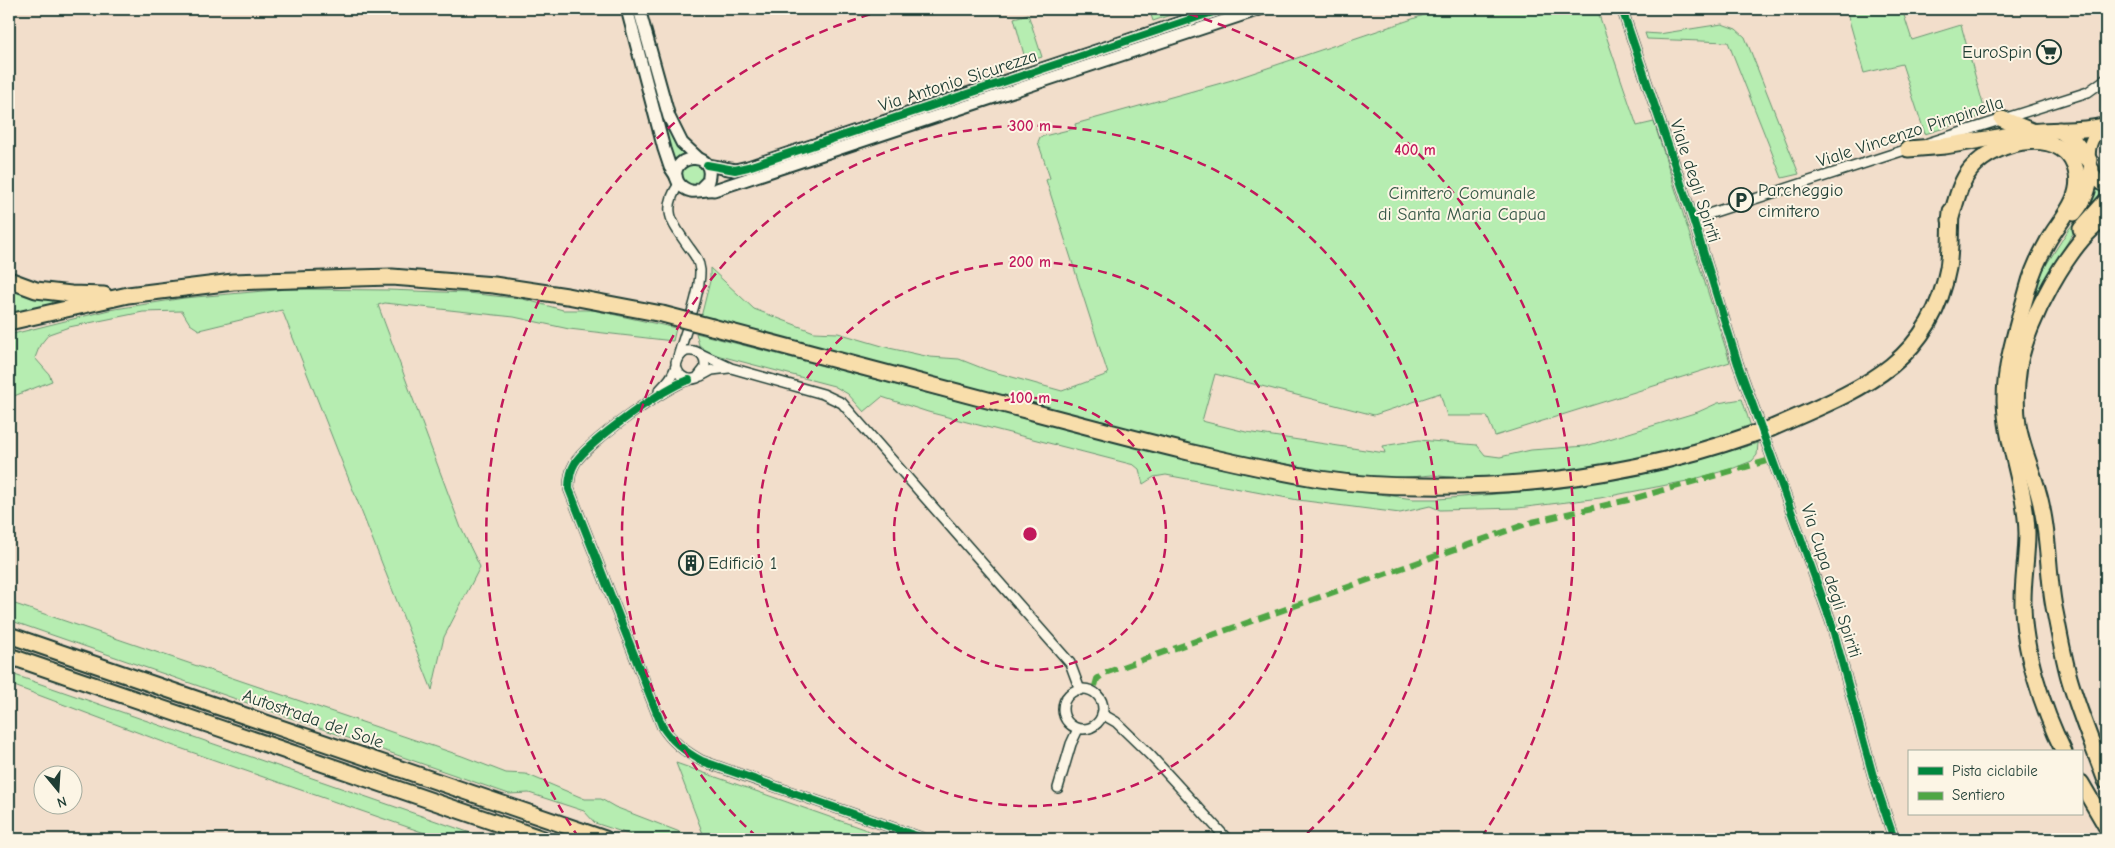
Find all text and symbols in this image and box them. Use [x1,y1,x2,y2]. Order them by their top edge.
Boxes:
supermarket icon: EuroSpin [2036,39,2062,65]
place label: EuroSpin [1962,42,2032,63]
street label: Via Antonio Sicurezza [876,45,1040,117]
street label: Viale Vincenzo Pimpinella [1814,92,2006,172]
text: 300 m [1009,117,1051,135]
street label: Viale degli Spiriti [1665,117,1725,245]
text: 400 m [1394,141,1436,159]
place label: Parcheggio cimitero [1758,180,1843,222]
park label: Cimitero Comunale di Santa Maria Capua [1378,183,1546,225]
parking icon: Parcheggio cimitero [1728,187,1754,213]
text: 200 m [1009,253,1051,271]
text: 100 m [1010,389,1050,407]
street label: Via Cupa degli Spiriti [1796,502,1866,660]
centre of rings [1021,525,1039,543]
building icon: Edificio 1 [678,550,704,576]
place label: Edificio 1 [708,553,777,574]
street label: Autostrada del Sole [240,685,386,753]
legend [1908,750,2082,816]
text: Pista ciclabile [1952,762,2038,780]
north arrow [32,766,82,816]
text: Sentiero [1952,786,2005,804]
text: N [55,792,69,811]

